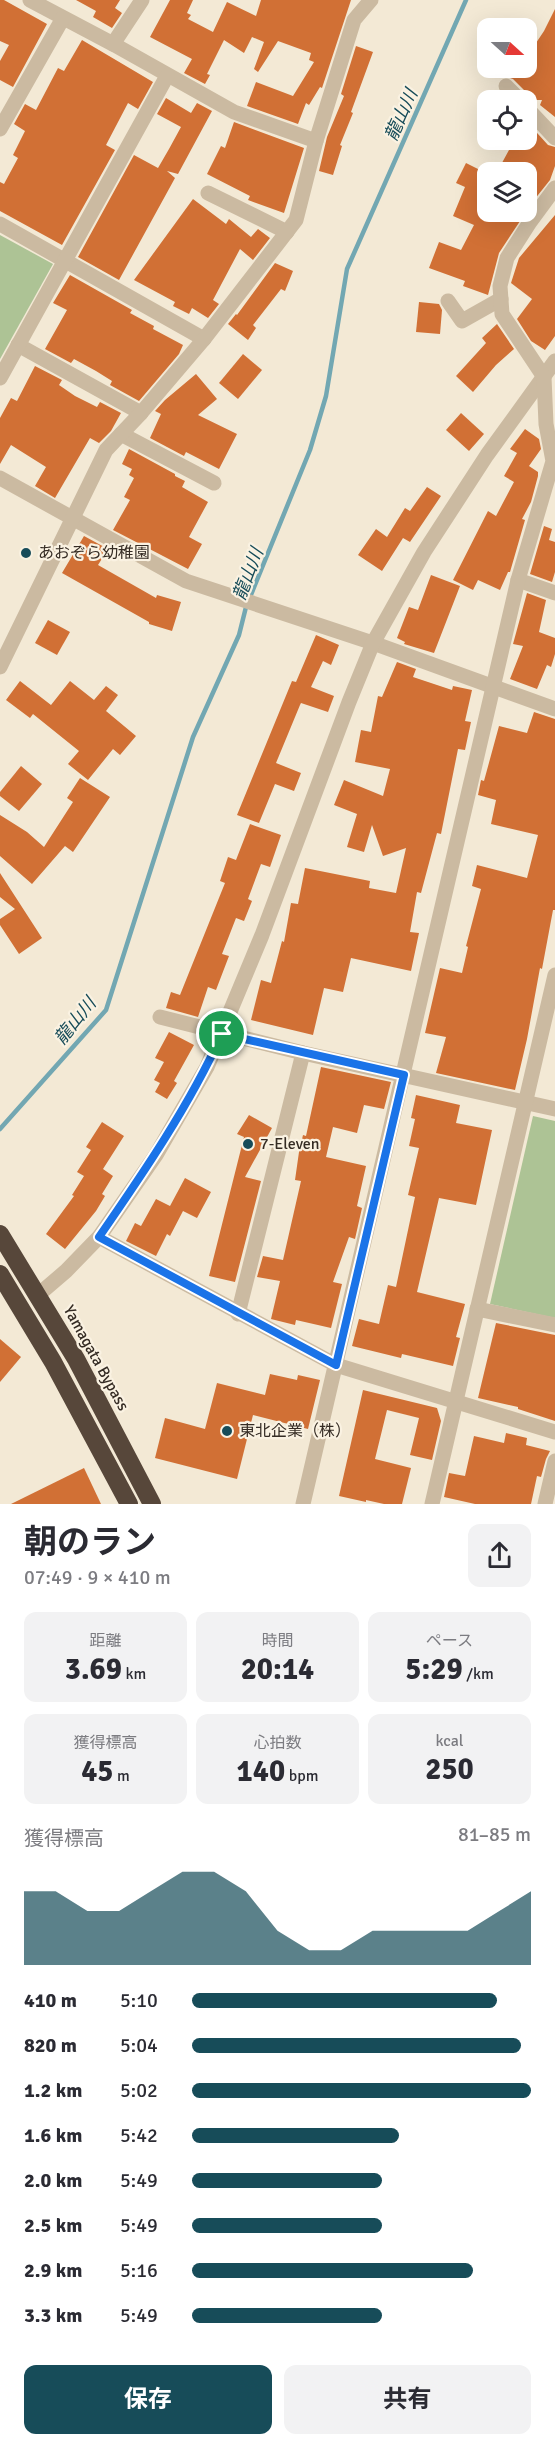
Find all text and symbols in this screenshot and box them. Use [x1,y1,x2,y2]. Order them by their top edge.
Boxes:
north arrow [477,18,537,78]
map controls [477,18,537,222]
water label: 龍山川 [380,84,423,144]
button: locate [477,90,537,150]
button: layers [477,162,537,222]
place label: あおぞら幼稚園 [38,543,150,563]
water label: 龍山川 [228,543,269,603]
marker: あおぞら幼稚園 [19,546,33,560]
water label: 龍山川 [49,992,102,1049]
pin [196,1008,247,1059]
icon: arrive [205,1017,238,1050]
place label: 7-Eleven [260,1134,319,1154]
marker: 7-Eleven [241,1137,255,1151]
street label: Yamagata Bypass [59,1302,133,1414]
place label: 東北企業（株） [239,1421,351,1441]
marker: 東北企業（株） [220,1424,234,1438]
text: 朝のラン [24,1522,156,1563]
button: share [468,1524,531,1587]
text: 07:49 · 9 × 410 m [24,1565,171,1590]
text: 距離 [89,1631,122,1651]
text: 時間 [261,1631,294,1651]
text: ペース [426,1631,473,1651]
text: 3.69 [65,1651,122,1688]
text: 20:14 [241,1651,314,1688]
text: 5:29 [405,1651,463,1688]
text: km [122,1664,146,1684]
text: /km [463,1664,494,1684]
text: kcal [435,1731,464,1751]
text: 獲得標高 [73,1733,138,1753]
text: 心拍数 [253,1733,302,1753]
text: 250 [425,1751,474,1788]
text: 45 [81,1753,114,1790]
text: 140 [237,1753,285,1790]
text: m [114,1766,130,1786]
text: bpm [285,1766,318,1786]
text: 81–85 m [458,1822,531,1847]
text: 獲得標高 [24,1826,104,1851]
text: 410 m [24,1988,77,2013]
text: 5:10 [120,1988,158,2013]
text: 820 m [24,2033,77,2058]
text: 5:04 [120,2033,158,2058]
text: 1.2 km [24,2078,82,2103]
text: 5:02 [120,2078,158,2103]
text: 1.6 km [24,2123,82,2148]
text: 5:42 [120,2123,158,2148]
text: 2.0 km [24,2168,82,2193]
text: 5:49 [120,2168,158,2193]
text: 2.5 km [24,2213,82,2238]
text: 5:49 [120,2213,158,2238]
text: 2.9 km [24,2258,82,2283]
text: 5:16 [120,2258,158,2283]
text: 3.3 km [24,2303,82,2328]
text: 5:49 [120,2303,158,2328]
button: 保存 [24,2365,272,2434]
button: 共有 [284,2365,531,2434]

